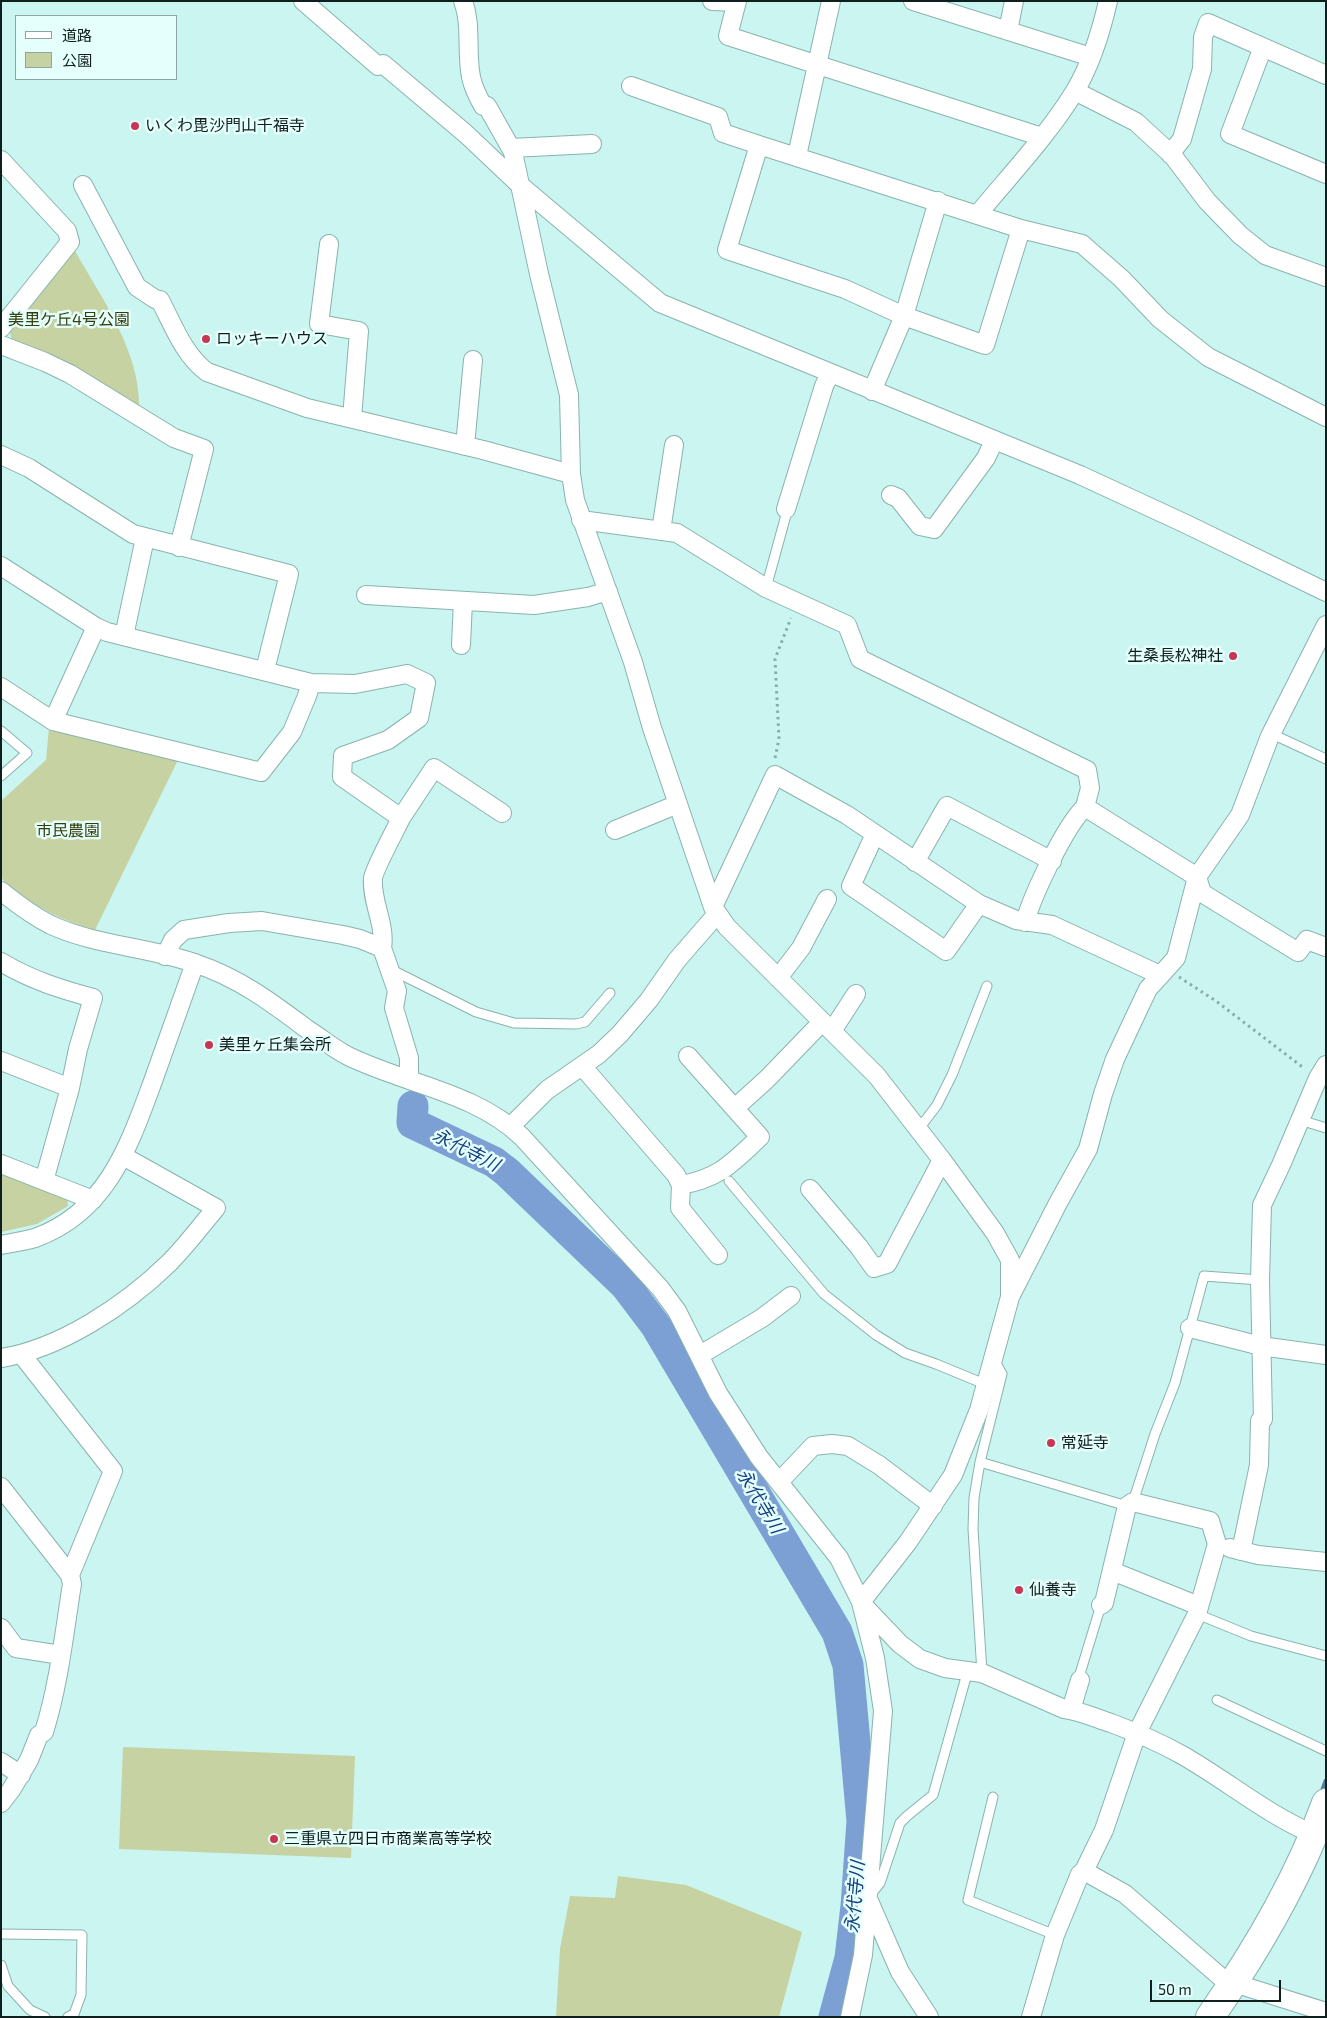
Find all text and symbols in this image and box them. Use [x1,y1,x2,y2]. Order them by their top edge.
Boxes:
legend [15,15,178,80]
text: 道路 [62,26,92,44]
text: 公園 [62,51,92,69]
place label: いくわ毘沙門山千福寺 [145,116,305,136]
marker: いくわ毘沙門山千福寺 [129,120,141,132]
park label: 美里ケ丘4号公園 [8,310,130,330]
place label: ロッキーハウス [216,329,328,349]
marker: ロッキーハウス [200,333,212,345]
place label: 生桑長松神社 [1127,646,1223,666]
marker: 生桑長松神社 [1227,650,1239,662]
park label: 市民農園 [36,821,100,841]
place label: 美里ヶ丘集会所 [219,1035,331,1055]
marker: 美里ヶ丘集会所 [203,1039,215,1051]
water label: 永代寺川 [429,1124,503,1176]
place label: 常延寺 [1061,1433,1109,1453]
marker: 常延寺 [1045,1437,1057,1449]
water label: 永代寺川 [732,1465,788,1537]
place label: 仙養寺 [1029,1580,1077,1600]
marker: 仙養寺 [1013,1584,1025,1596]
place label: 三重県立四日市商業高等学校 [284,1829,492,1849]
marker: 三重県立四日市商業高等学校 [268,1833,280,1845]
water label: 永代寺川 [841,1860,869,1934]
scale bar [1152,1970,1283,2002]
text: 50 m [1158,1980,1192,1998]

